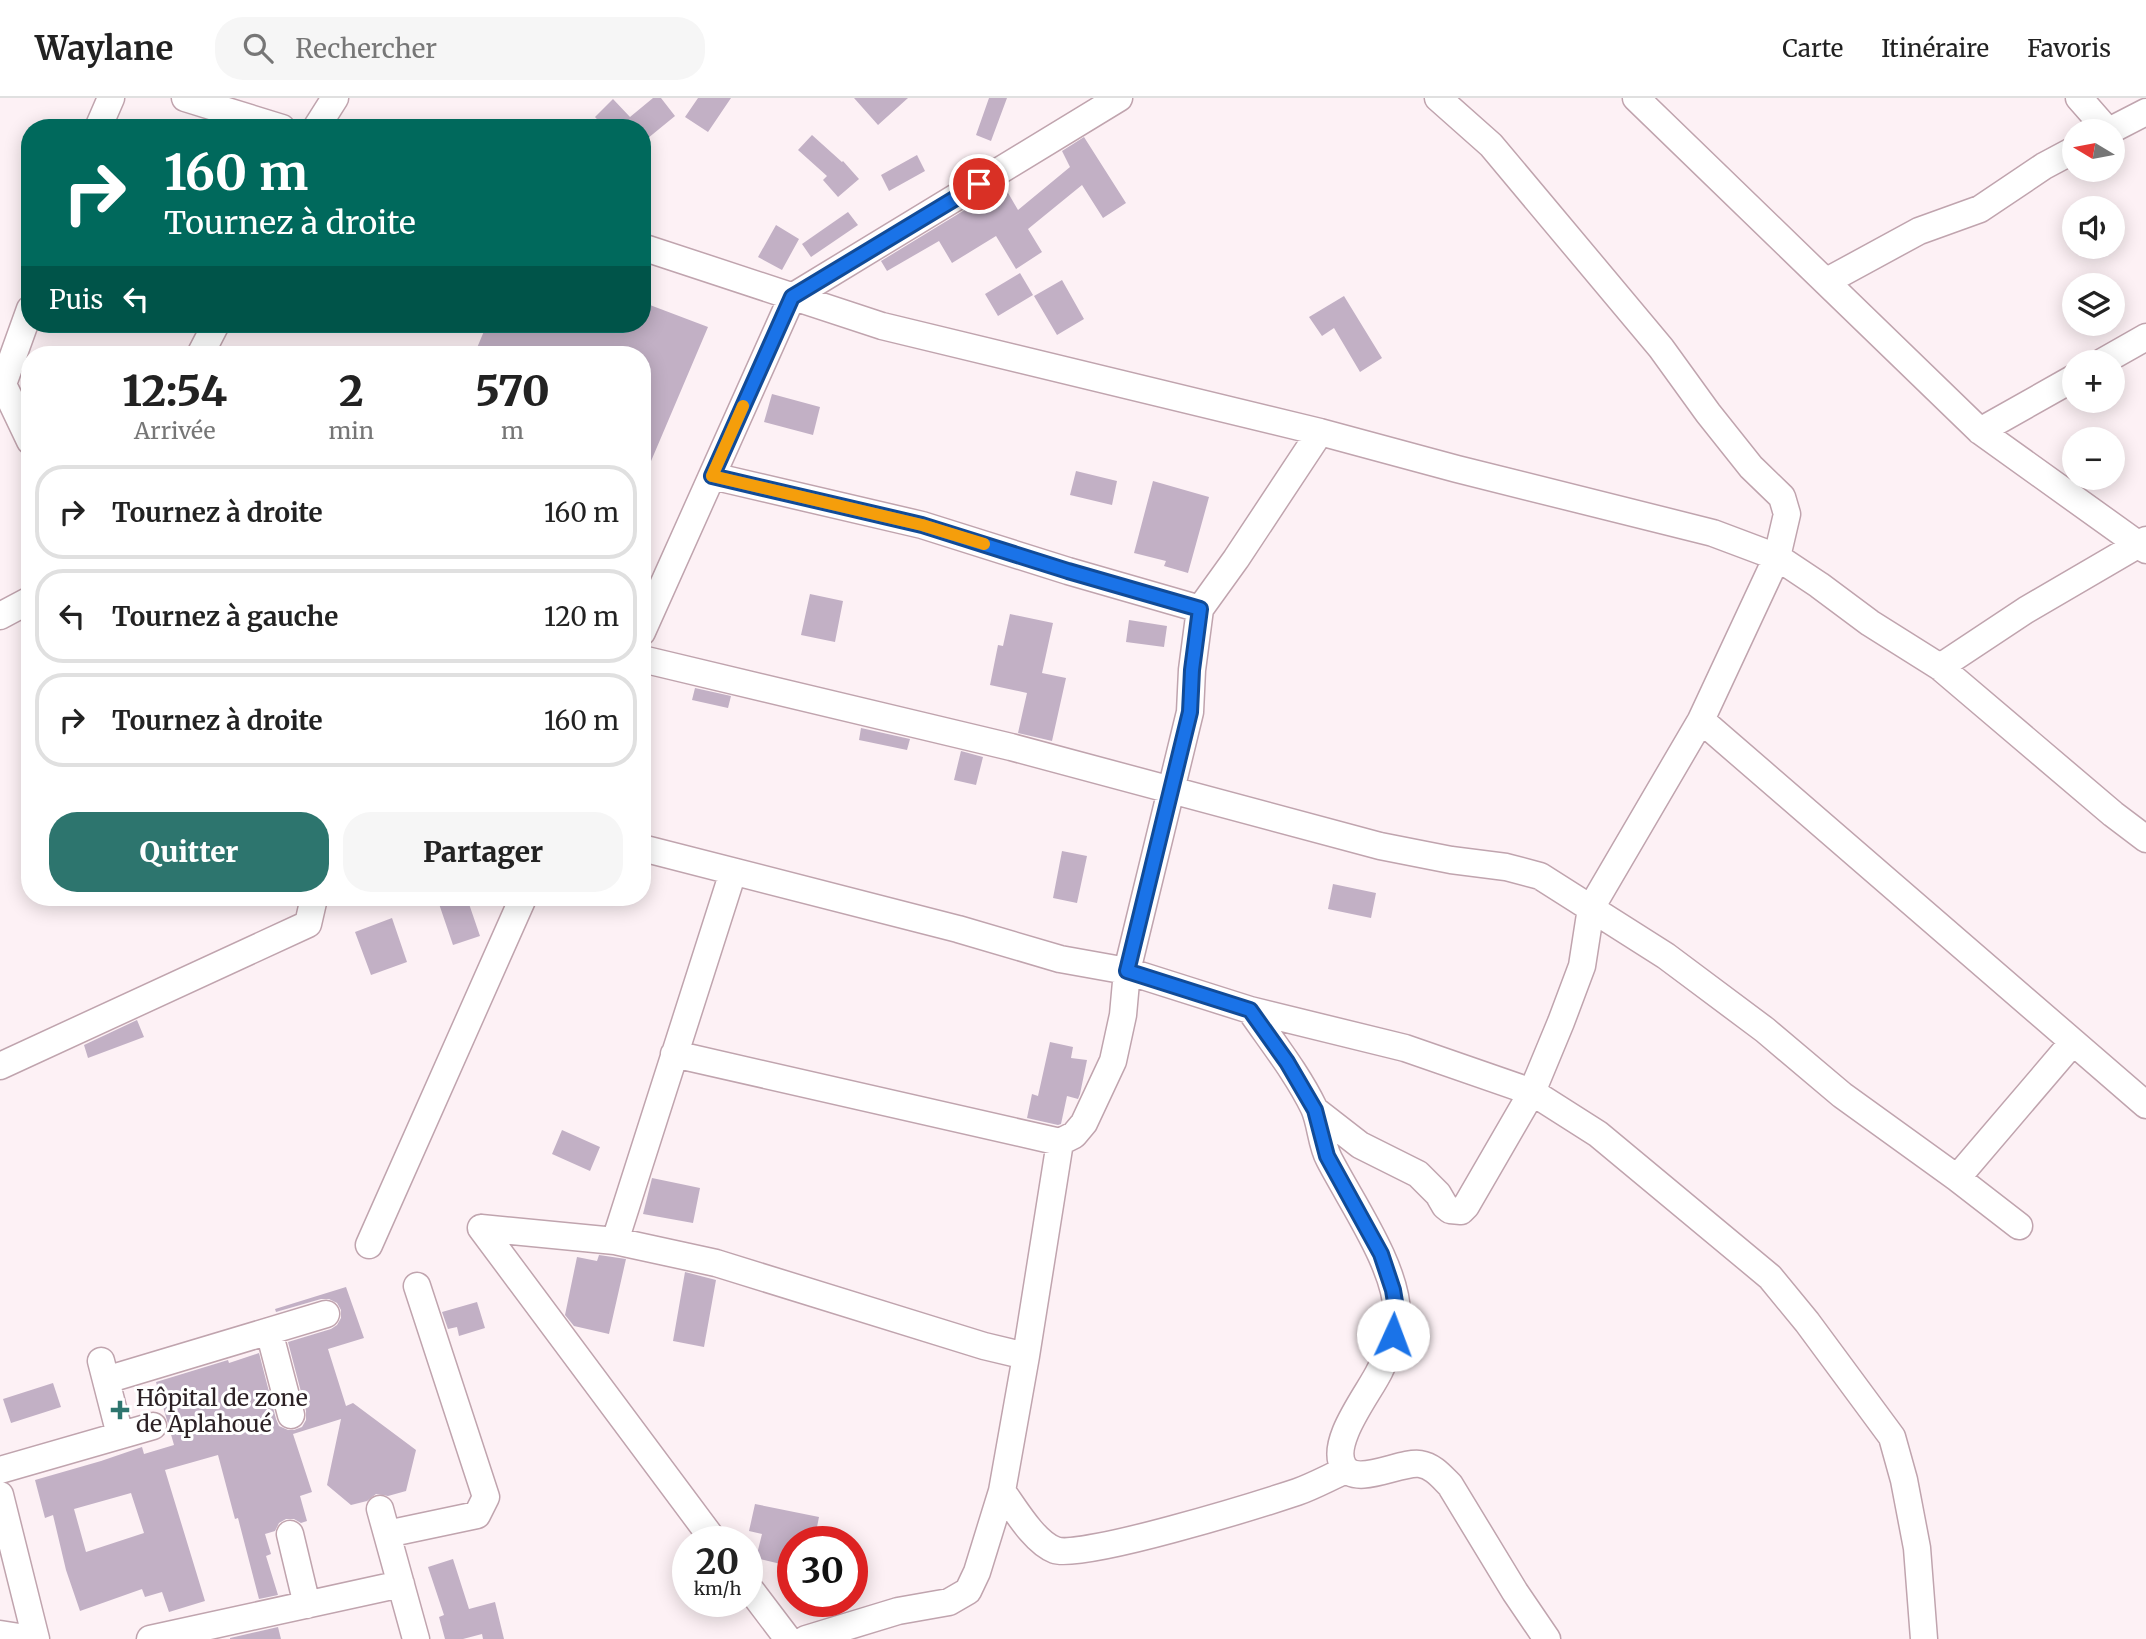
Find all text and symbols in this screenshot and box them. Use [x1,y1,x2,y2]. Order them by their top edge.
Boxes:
search box [215,17,705,80]
text: Waylane [35,28,173,69]
icon: search [239,29,277,67]
text: Rechercher [295,32,437,65]
text: Carte [1782,33,1843,64]
text: Itinéraire [1881,33,1989,64]
text: Favoris [2027,33,2111,64]
north arrow [2062,119,2124,182]
map controls [2062,119,2125,490]
text: 160 m [164,142,308,203]
icon: right [49,147,140,238]
pin [949,154,1009,214]
icon: arrive [960,165,998,203]
button: sound [2062,196,2125,259]
text: Tournez à droite [164,203,416,243]
button: layers [2062,273,2125,336]
icon: left [117,280,155,318]
text: Puis [49,283,103,316]
button: + [2062,350,2125,413]
text: 12:54 [122,365,227,417]
text: 2 [339,365,364,417]
text: 570 [475,365,550,417]
text: Arrivée [134,416,216,445]
text: min [329,416,374,445]
text: m [501,416,524,445]
button: − [2062,427,2125,490]
icon: right [53,493,91,531]
text: Tournez à droite [112,496,323,529]
text: 160 m [544,496,619,529]
icon: left [53,597,91,635]
text: Tournez à gauche [112,600,338,633]
text: 120 m [544,600,619,633]
icon: right [53,701,91,739]
text: Tournez à droite [112,704,323,737]
text: 160 m [544,704,619,737]
button: Quitter [49,812,329,892]
button: Partager [343,812,623,892]
position arrow [1356,1298,1430,1372]
place label: Hôpital de zone de Aplahoué [136,1383,308,1438]
marker: Hôpital de zone de Aplahoué [110,1400,130,1420]
speed limit sign: 30 [777,1526,868,1617]
text: 20 [696,1540,739,1584]
text: km/h [694,1577,741,1600]

